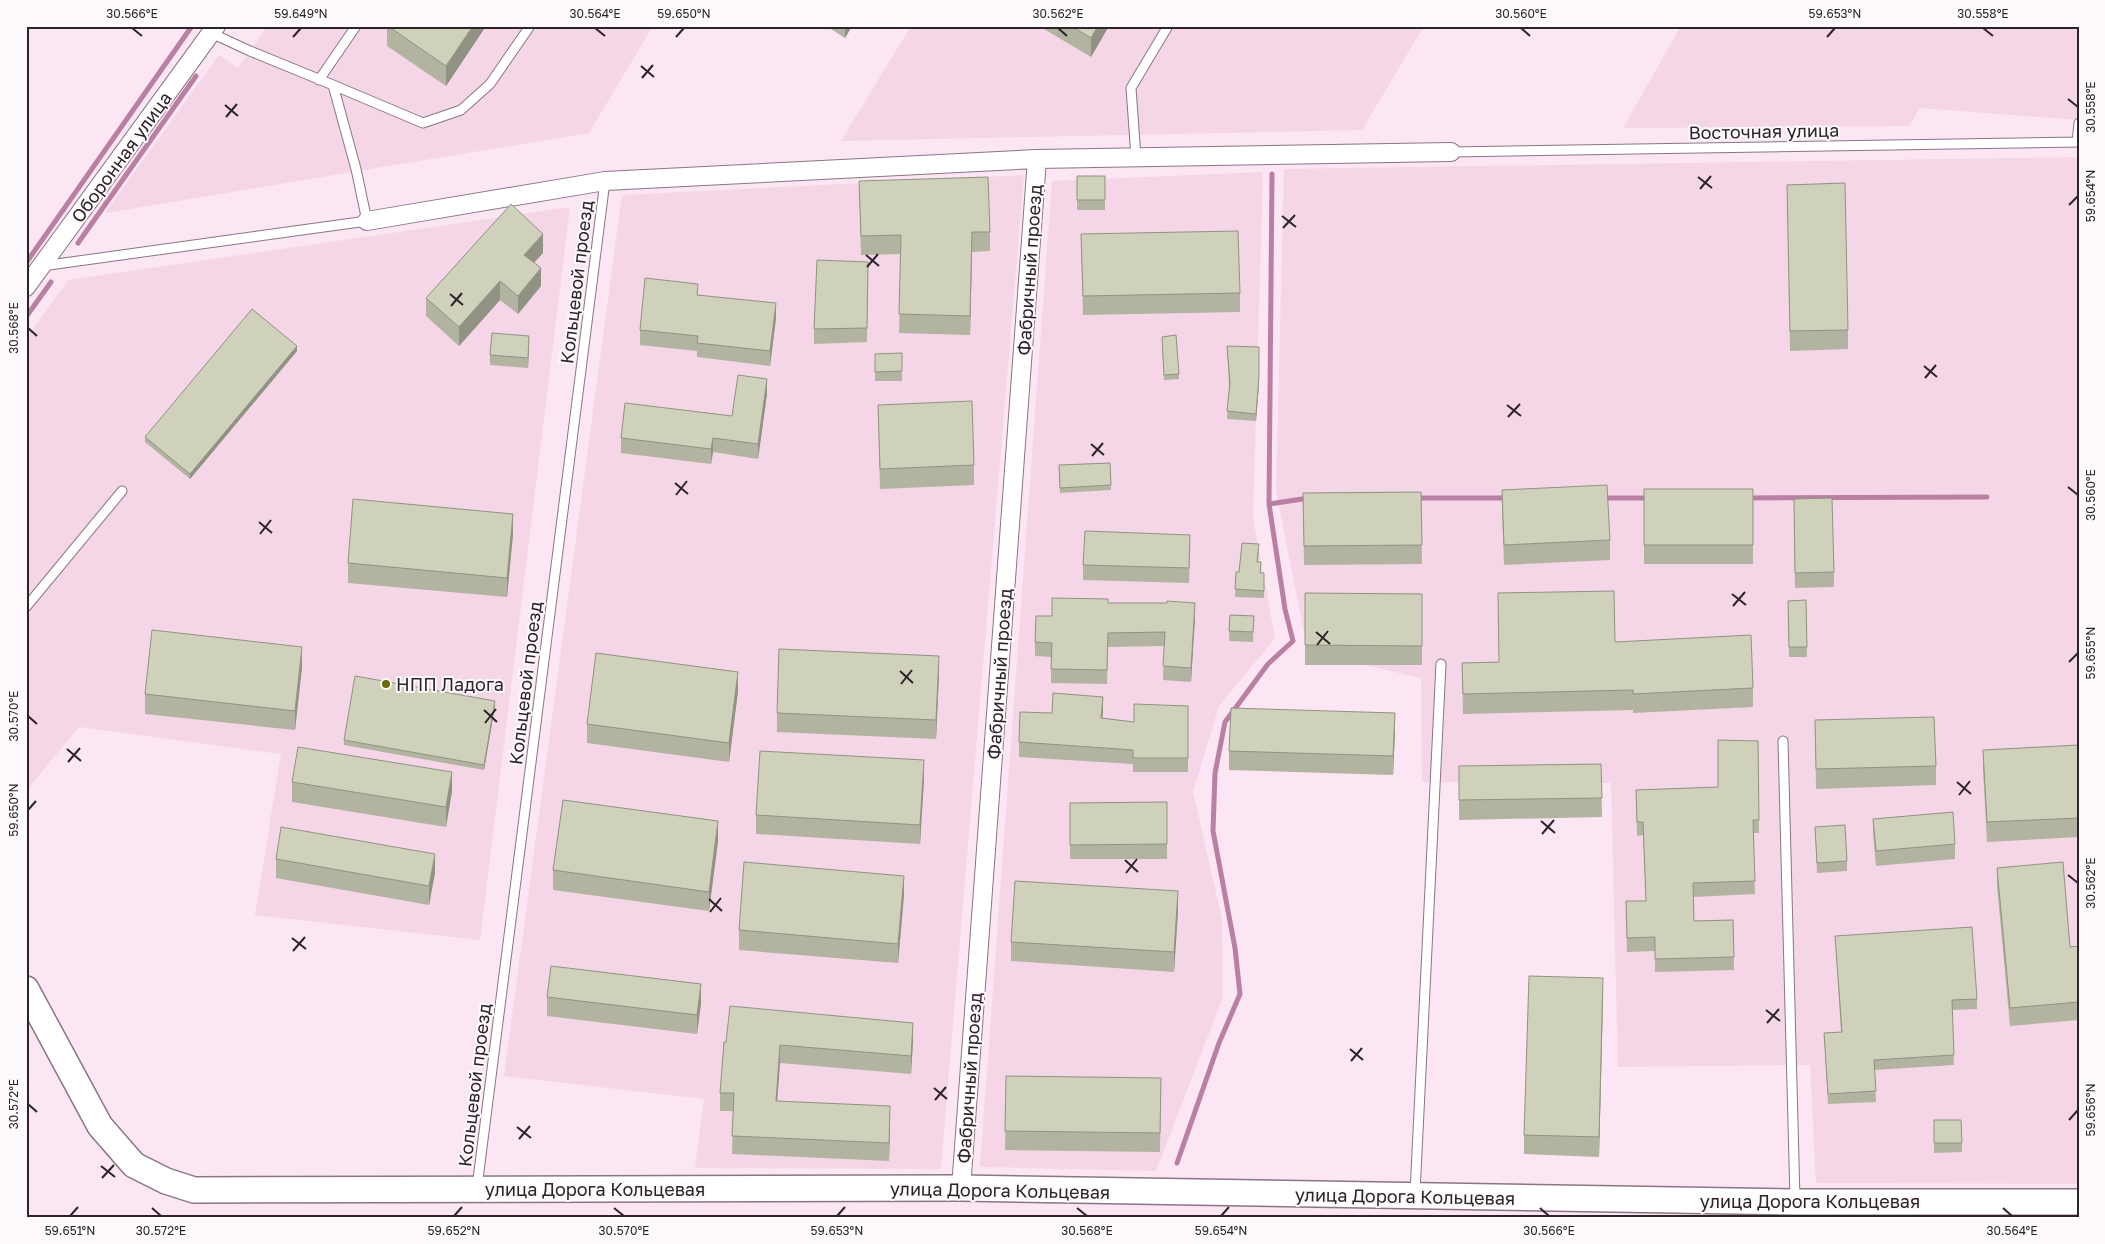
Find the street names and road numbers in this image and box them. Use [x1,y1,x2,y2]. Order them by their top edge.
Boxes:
street label: Оборонная улица [66,87,176,227]
street label: Восточная улица [1688,119,1840,143]
street label: Фабричный проезд [1012,184,1046,356]
street label: Кольцевой проезд [555,199,597,365]
street label: Фабричный проезд [982,588,1016,760]
street label: Кольцевой проезд [504,600,546,766]
street label: Фабричный проезд [952,992,986,1164]
street label: Кольцевой проезд [453,1002,495,1168]
street label: улица Дорога Кольцевая [890,1177,1110,1203]
street label: улица Дорога Кольцевая [485,1178,705,1200]
street label: улица Дорога Кольцевая [1295,1183,1515,1209]
street label: улица Дорога Кольцевая [1700,1190,1920,1212]

